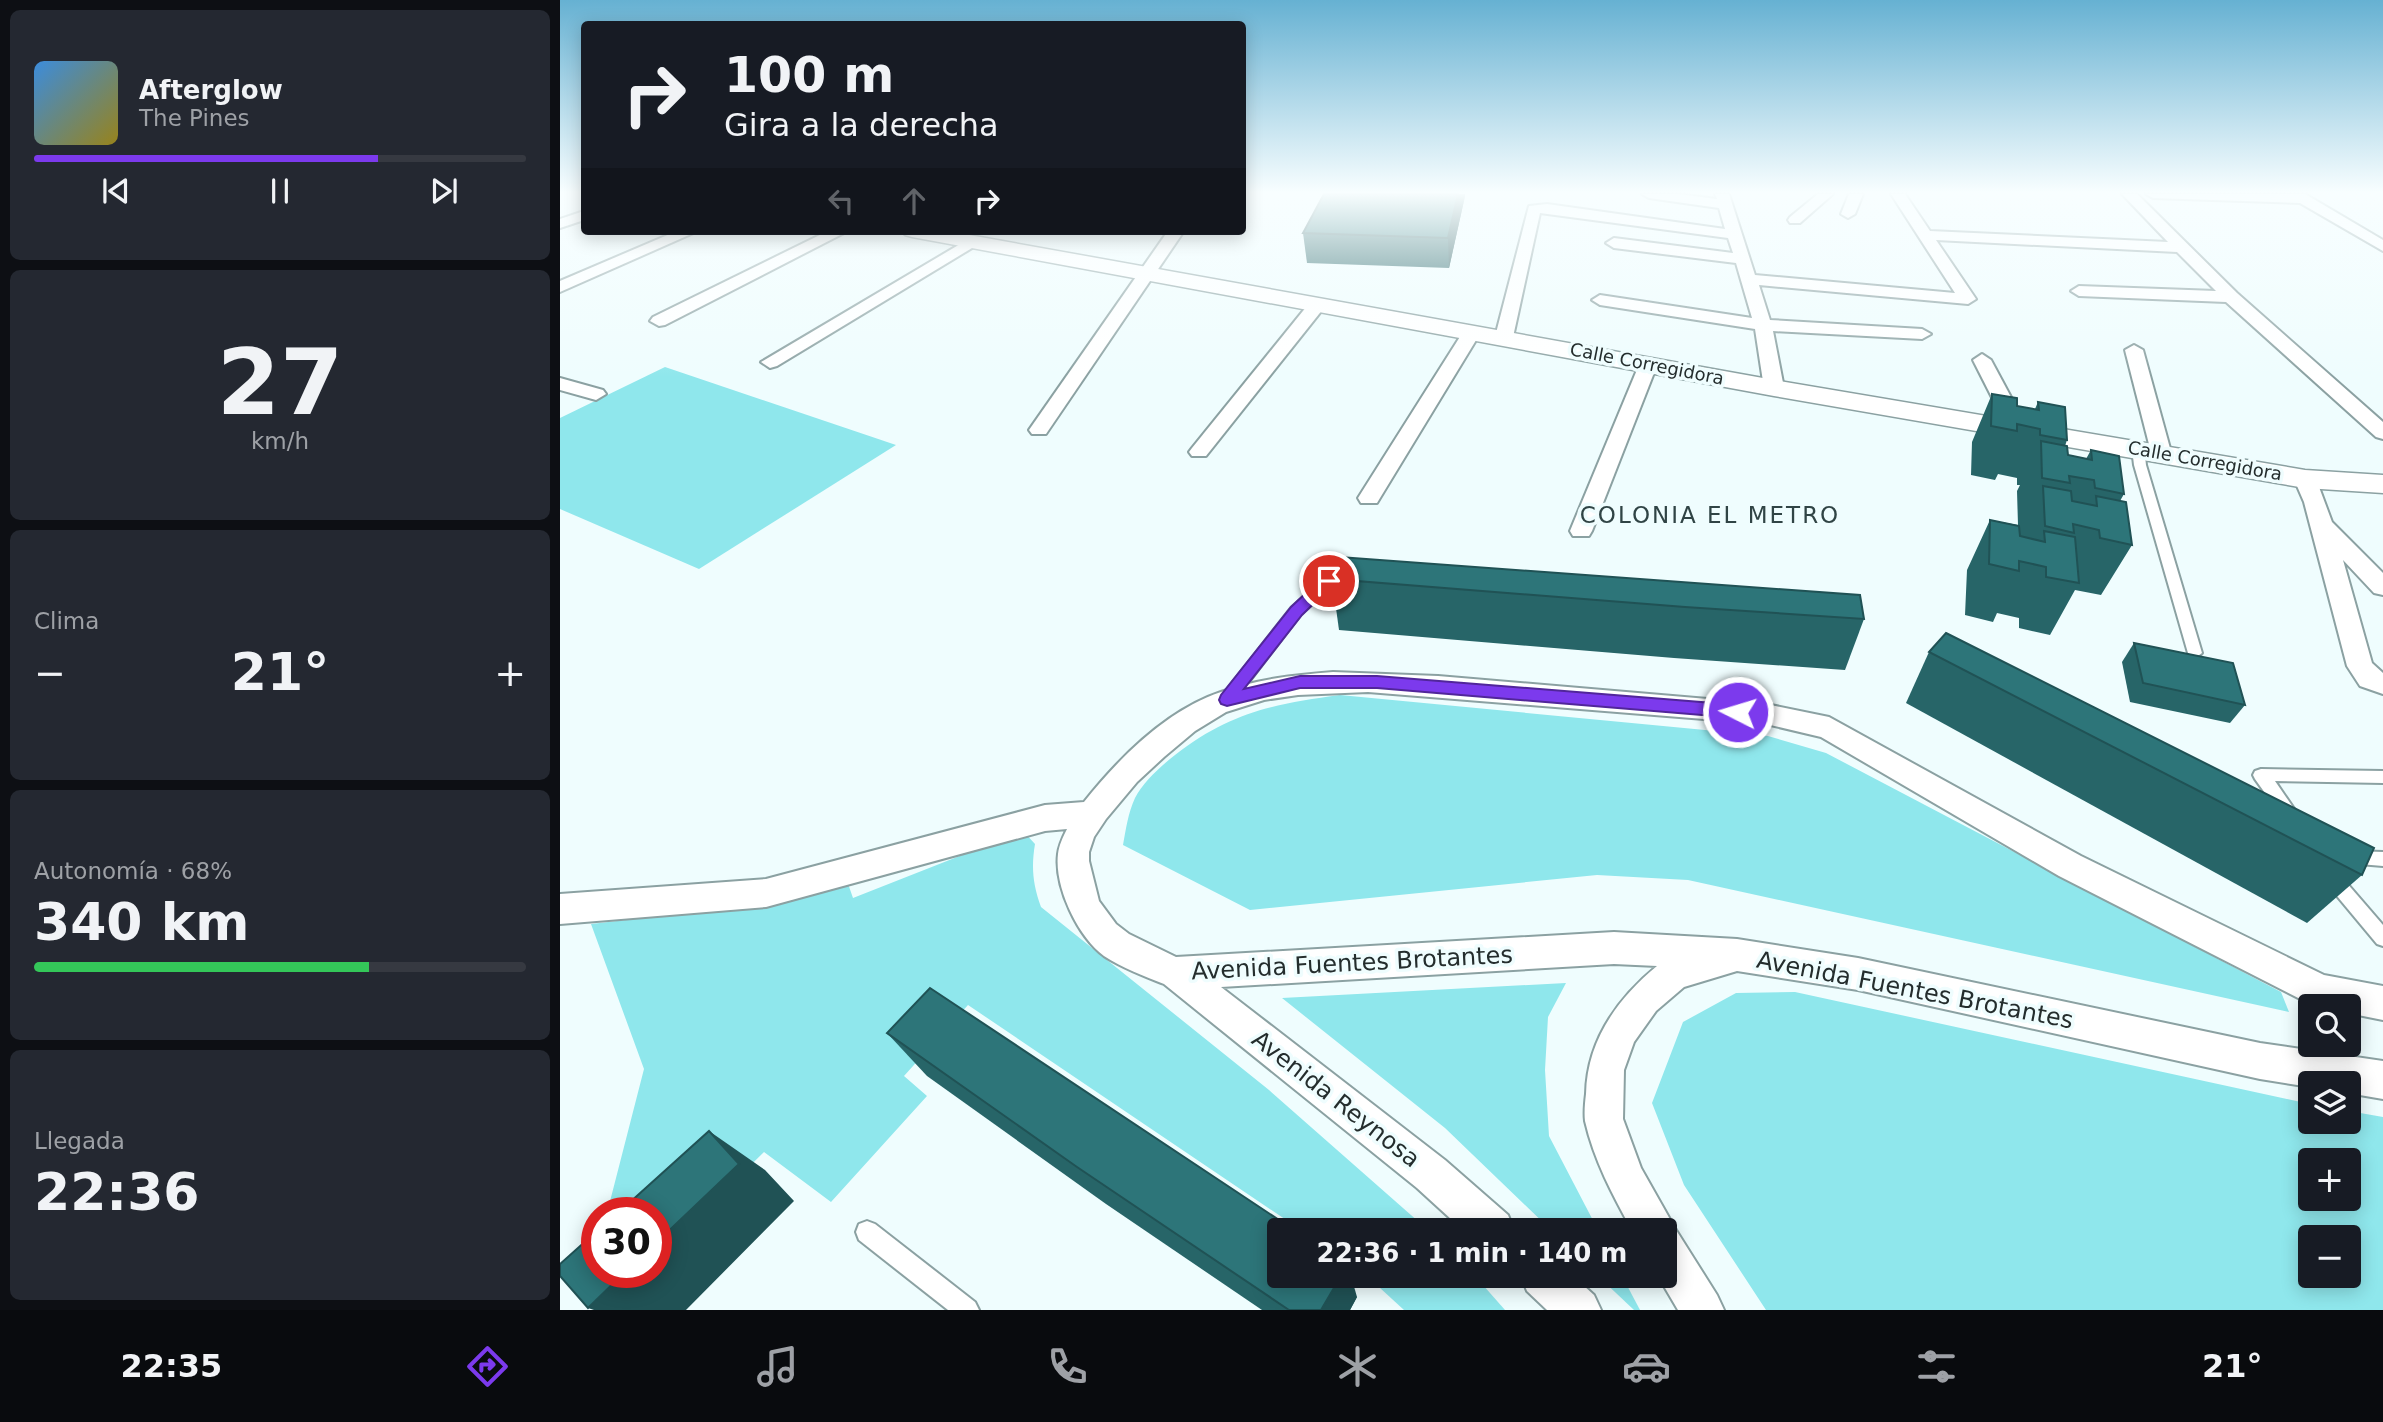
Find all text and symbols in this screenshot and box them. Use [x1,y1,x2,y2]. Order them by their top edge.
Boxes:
text: 100 m [724,47,894,104]
icon: right [609,49,700,140]
text: Afterglow [139,75,283,105]
text: The Pines [139,105,250,131]
text: Gira a la derecha [724,106,999,144]
icon: previous [97,172,135,210]
icon: pause [261,172,299,210]
icon: next [425,172,463,210]
icon: left [822,182,860,220]
icon: ahead [895,182,933,220]
icon: right [968,182,1006,220]
text: 27 [217,330,343,435]
street label: Calle Corregidora [1568,338,1726,389]
text: km/h [251,428,309,454]
street label: Calle Corregidora [2126,437,2284,484]
district label: COLONIA EL METRO [1580,502,1840,528]
pin [1299,551,1359,611]
icon: arrive [1310,562,1348,600]
text: Clima [34,608,99,634]
text: 21° [231,642,329,702]
text: − [34,651,66,695]
text: + [494,651,526,695]
position arrow [1701,675,1775,749]
text: Autonomía · 68% [34,858,232,884]
text: 340 km [34,892,249,952]
street label: Avenida Fuentes Brotantes [1191,941,1513,985]
street label: Avenida Fuentes Brotantes [1754,946,2076,1034]
map controls [2298,994,2361,1288]
button: search [2298,994,2361,1057]
street label: Avenida Reynosa [1247,1025,1425,1173]
button: layers [2298,1071,2361,1134]
text: Llegada [34,1128,125,1154]
button: + [2298,1148,2361,1211]
text: 22:36 [34,1162,200,1222]
speed limit sign: 30 [581,1197,672,1288]
button: − [2298,1225,2361,1288]
text: 22:36 · 1 min · 140 m [1317,1238,1627,1268]
icon: directions [463,1342,512,1391]
icon: music [753,1342,802,1391]
icon: phone [1043,1342,1092,1391]
icon: climate [1333,1342,1382,1391]
icon: car [1622,1342,1671,1391]
icon: filters [1912,1342,1961,1391]
text: 22:35 [120,1347,222,1385]
text: 21° [2202,1347,2262,1385]

